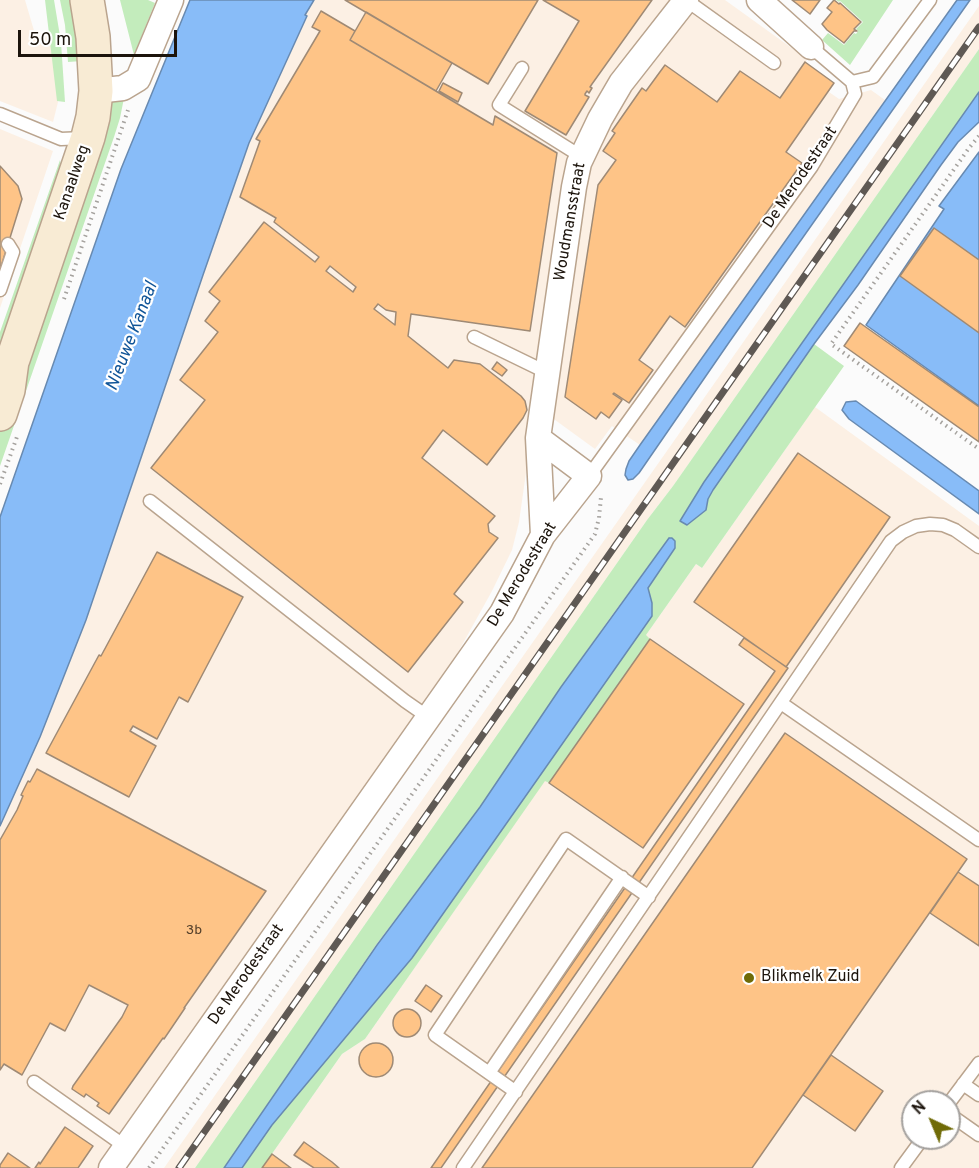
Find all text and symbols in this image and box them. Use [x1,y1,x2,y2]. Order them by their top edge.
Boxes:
scale bar [21,18,180,56]
text: 50 m [29,29,71,52]
street label: De Merodestraat [760,123,842,233]
street label: Kanaalweg [51,143,95,223]
street label: Woudmansstraat [551,161,591,283]
water label: Nieuwe Kanaal [102,280,164,394]
street label: De Merodestraat [484,519,562,631]
street label: De Merodestraat [205,921,289,1029]
house number: 3b [186,923,202,939]
place label: Blikmelk Zuid [761,968,860,988]
marker: Blikmelk Zuid [742,971,756,985]
north arrow [901,1090,961,1150]
text: N [909,1097,931,1120]

